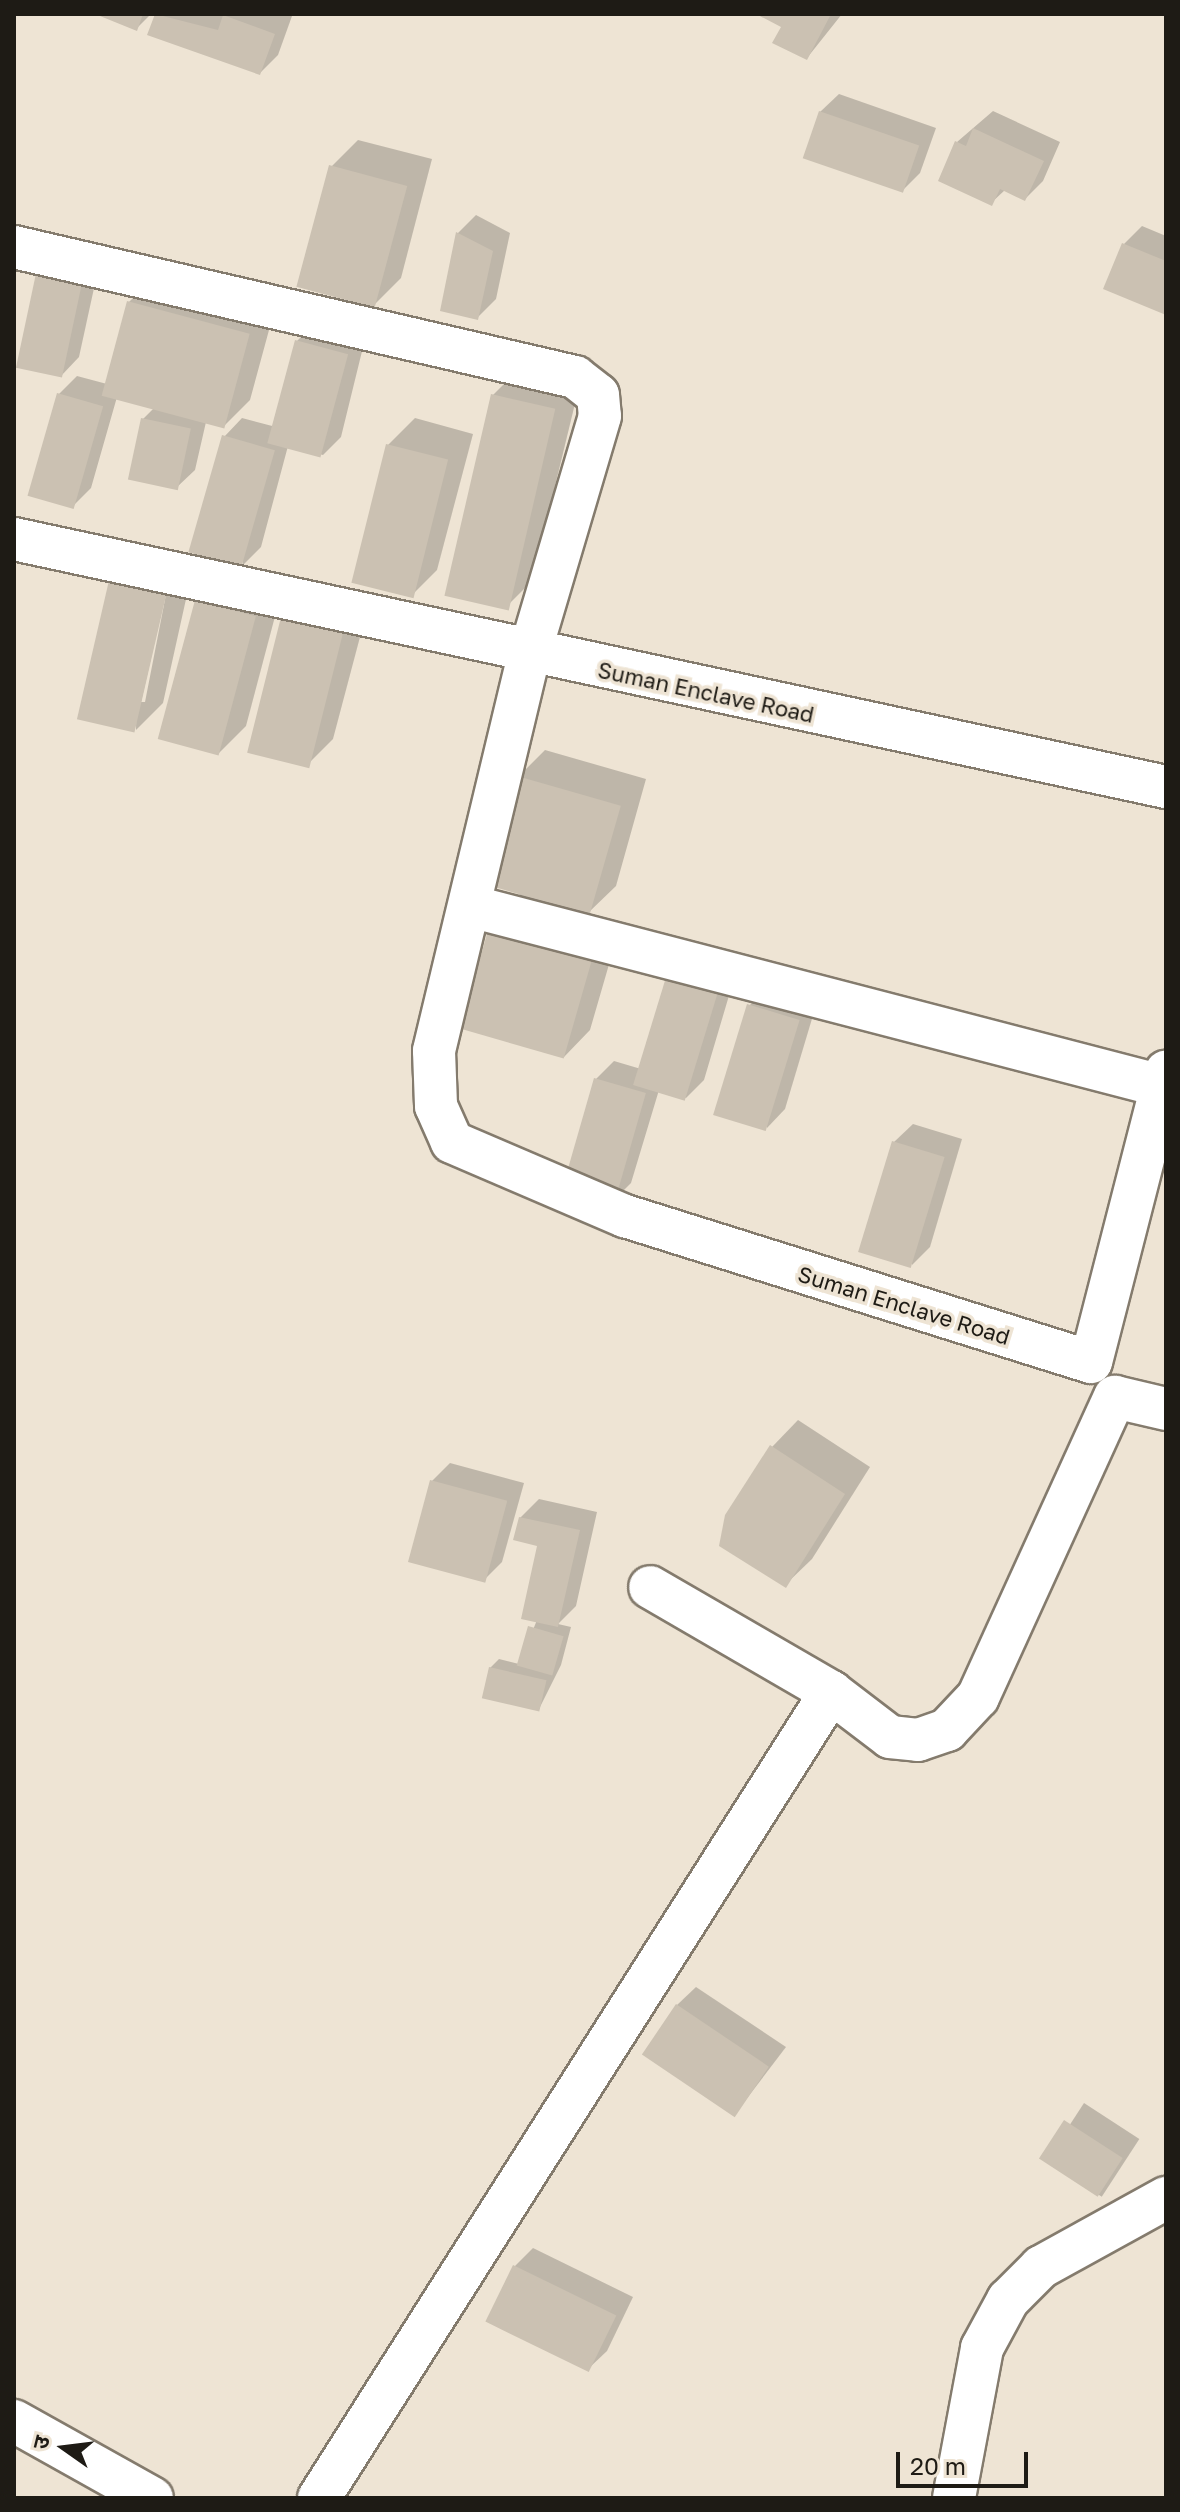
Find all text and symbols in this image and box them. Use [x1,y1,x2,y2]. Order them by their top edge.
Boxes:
street label: Suman Enclave Road [595,656,817,728]
street label: Suman Enclave Road [795,1260,1013,1350]
north arrow [24,2408,104,2488]
text: उ [26,2433,55,2452]
scale bar [900,2436,1032,2486]
text: 20 m [910,2451,966,2480]

